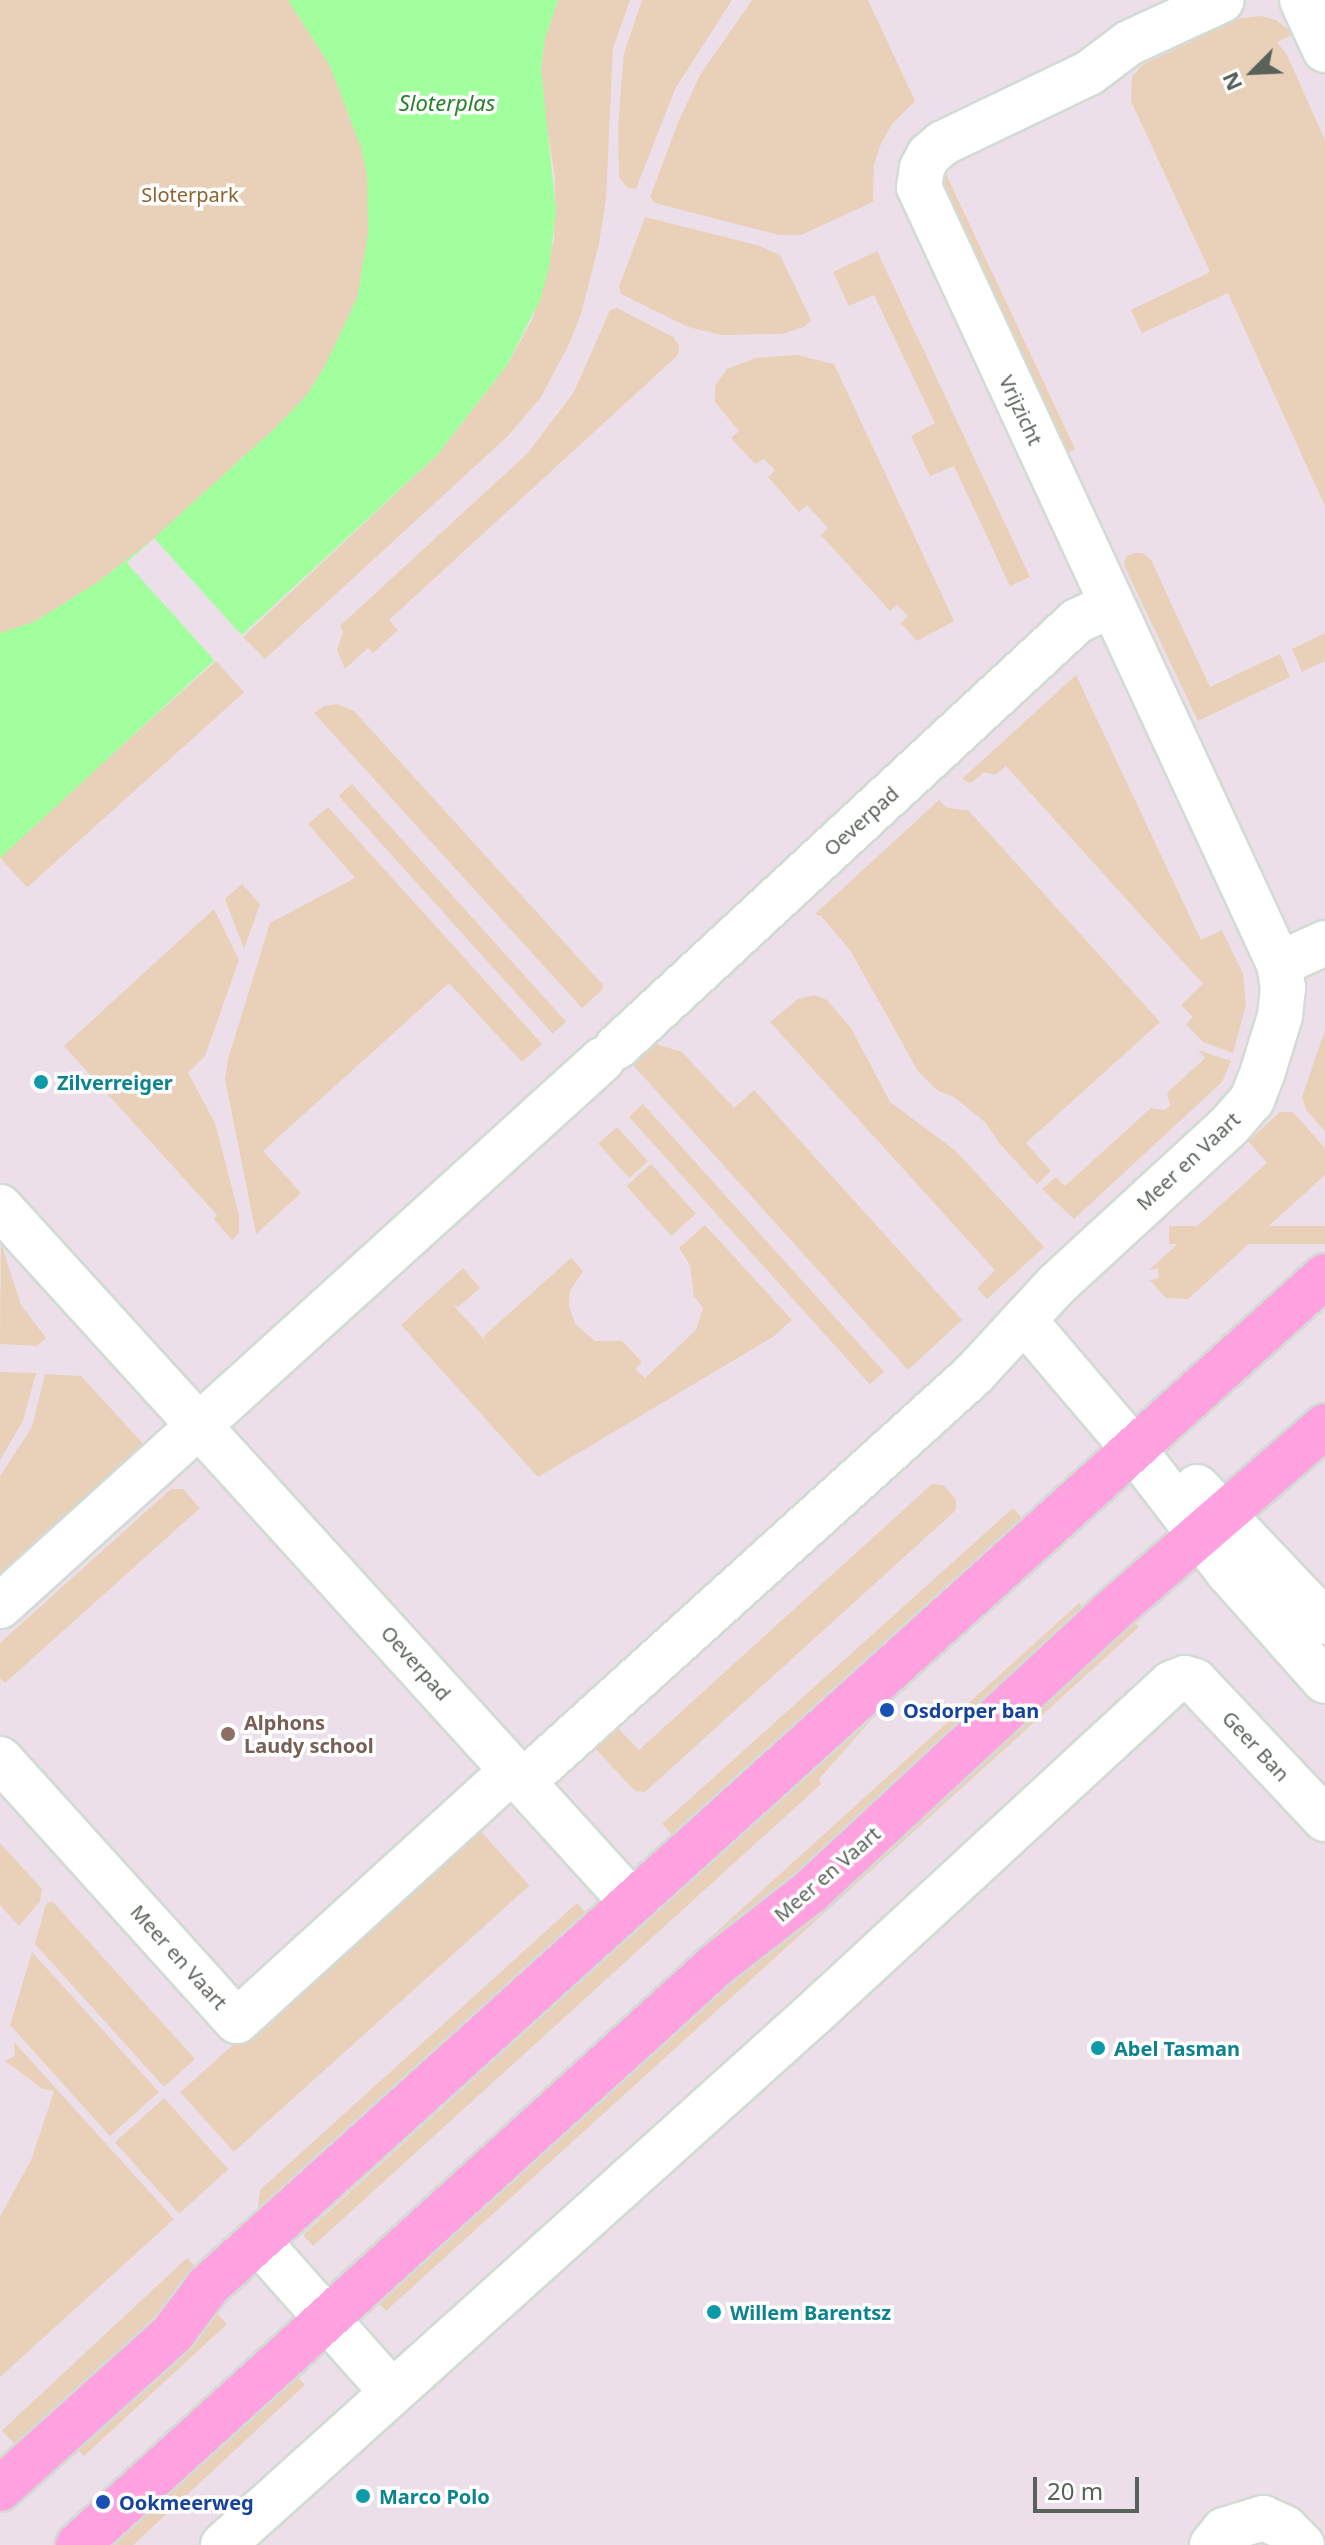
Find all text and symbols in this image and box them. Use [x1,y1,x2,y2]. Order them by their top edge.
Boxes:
north arrow [1213,32,1293,112]
text: N [1214,67,1248,96]
water label: Sloterplas [399,90,495,116]
park label: Sloterpark [141,182,239,206]
street label: Vrijzicht [994,371,1048,449]
street label: Oeverpad [819,781,903,861]
place label: Zilverreiger [57,1070,173,1094]
marker: Zilverreiger [32,1073,50,1091]
street label: Meer en Vaart [1131,1107,1245,1215]
street label: Oeverpad [376,1621,456,1705]
place label: Osdorper ban [903,1698,1039,1722]
marker: Osdorper ban [878,1701,896,1719]
street label: Geer Ban [1218,1706,1294,1786]
place label: Alphons Laudy school [244,1710,374,1757]
marker: Alphons Laudy school [219,1725,237,1743]
street label: Meer en Vaart [769,1821,885,1927]
street label: Meer en Vaart [126,1900,232,2014]
place label: Abel Tasman [1114,2036,1240,2060]
marker: Abel Tasman [1089,2039,1107,2057]
place label: Willem Barentsz [730,2300,891,2324]
marker: Willem Barentsz [705,2303,723,2321]
scale bar [1037,2461,1143,2511]
text: 20 m [1047,2474,1103,2507]
place label: Marco Polo [379,2484,490,2508]
marker: Marco Polo [354,2487,372,2505]
place label: Ookmeerweg [119,2490,254,2514]
marker: Ookmeerweg [94,2493,112,2511]

